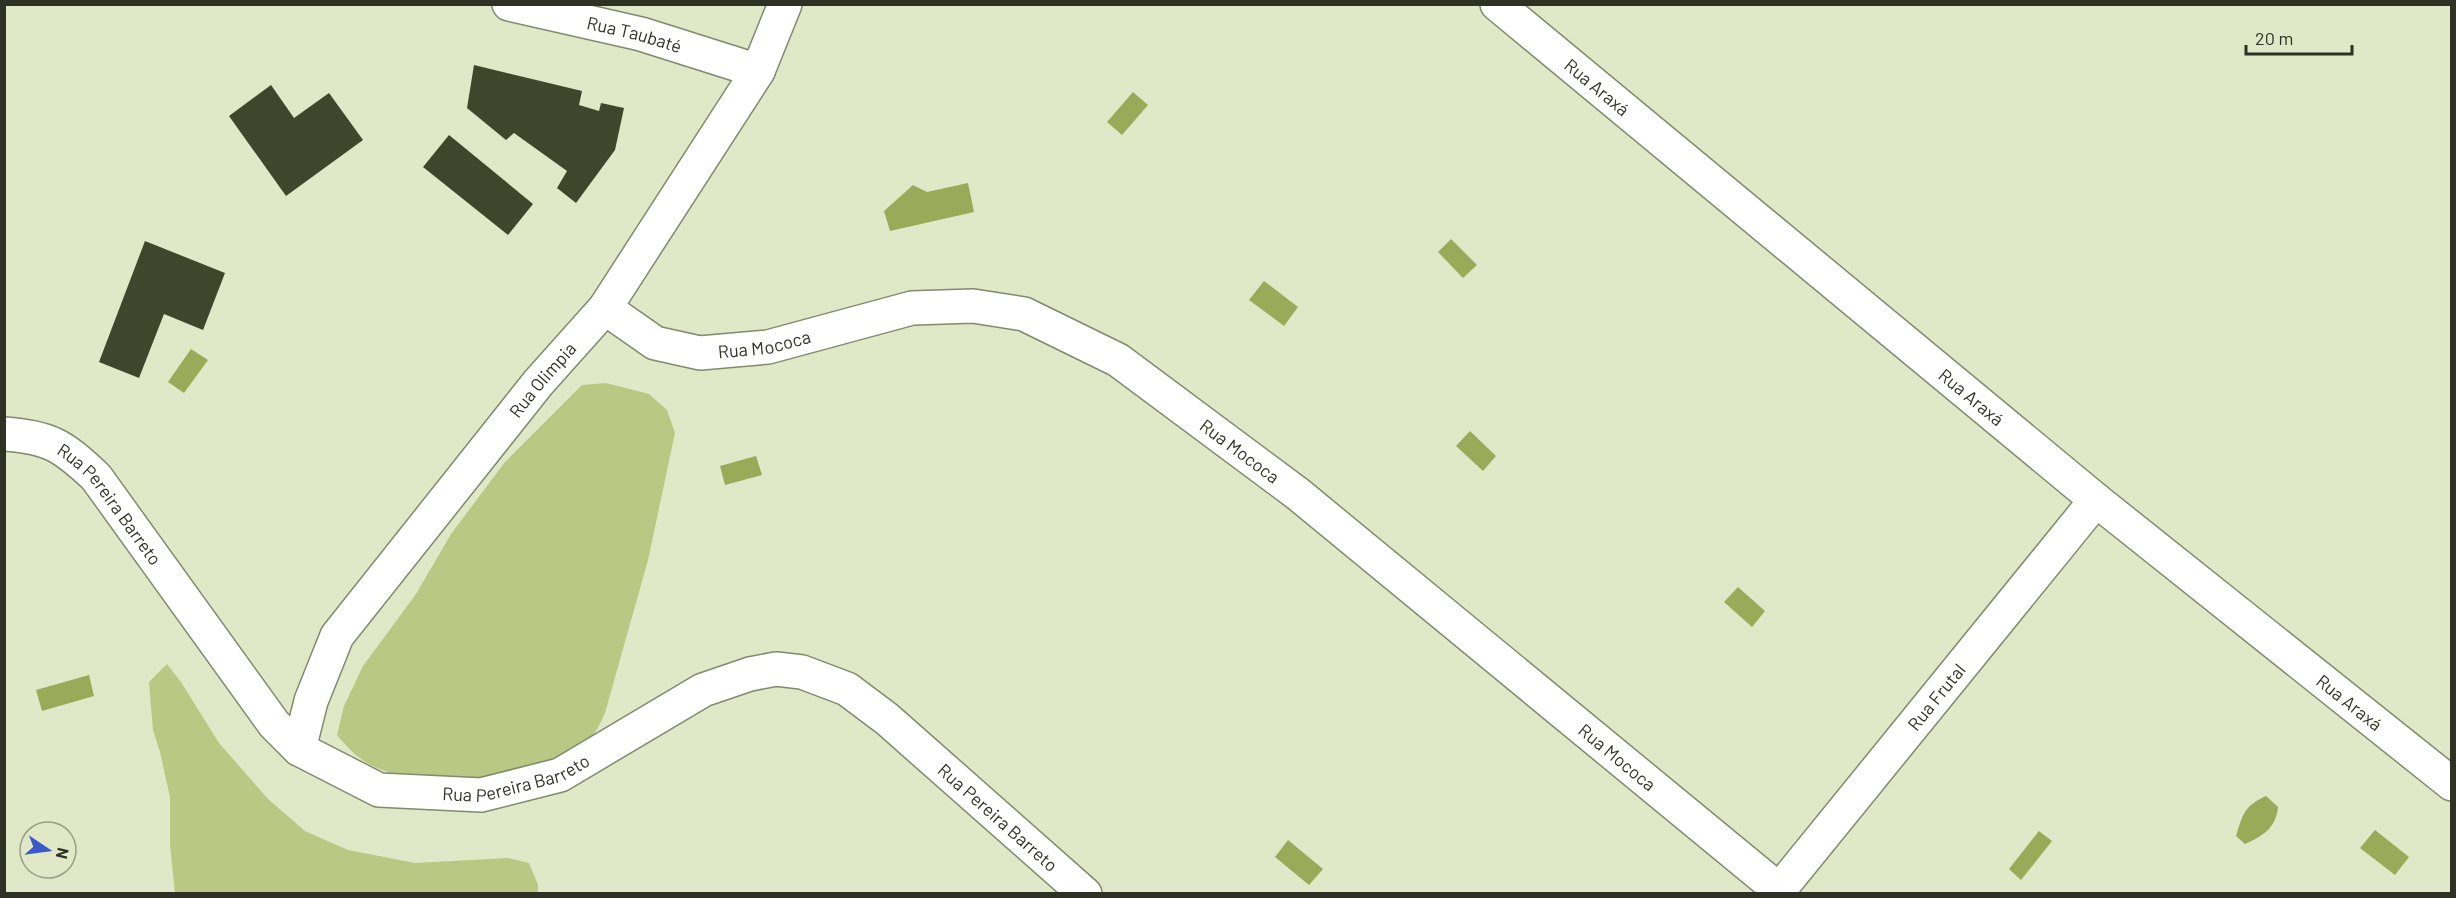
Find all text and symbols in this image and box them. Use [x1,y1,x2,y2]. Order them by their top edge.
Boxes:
street label: Rua Taubaté [585,11,685,57]
scale bar [2246,18,2352,56]
text: 20 m [2255,27,2293,49]
street label: Rua Araxá [1560,54,1634,120]
street label: Rua Mococa [717,325,813,362]
street label: Rua Olimpia [504,337,580,422]
street label: Rua Araxá [1934,364,2008,430]
street label: Rua Mococa [1196,414,1284,488]
street label: Rua Pereira Barreto [54,438,167,569]
street label: Rua Frutal [1902,659,1970,735]
street label: Rua Araxá [2312,669,2387,735]
street label: Rua Mococa [1574,719,1661,795]
street label: Rua Pereira Barreto [442,749,593,806]
street label: Rua Pereira Barreto [934,758,1062,876]
north arrow [18,820,78,880]
text: N [53,846,74,861]

